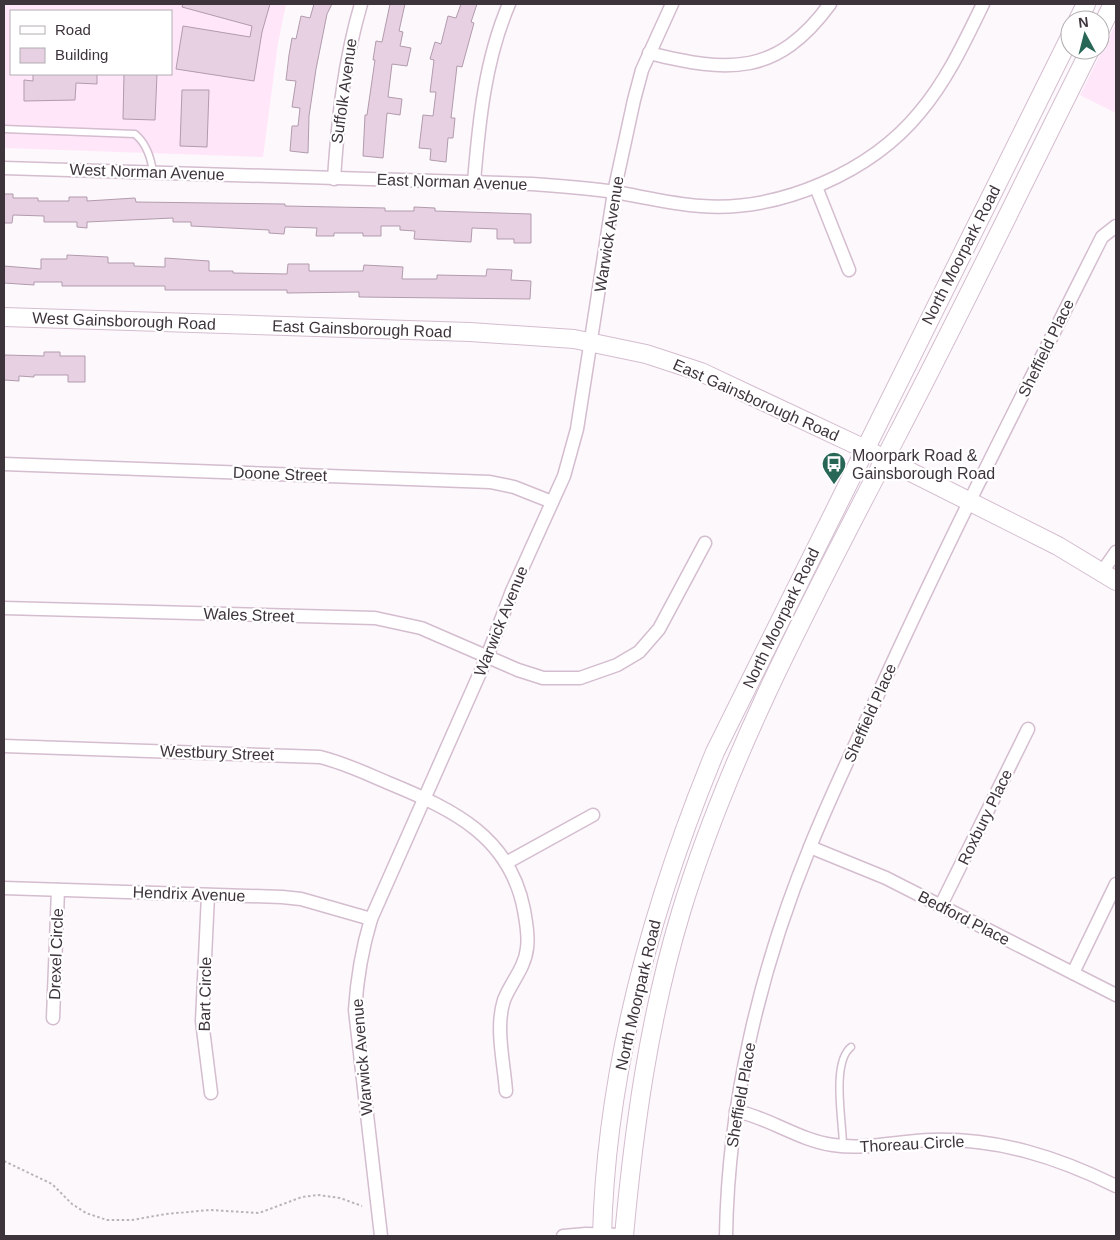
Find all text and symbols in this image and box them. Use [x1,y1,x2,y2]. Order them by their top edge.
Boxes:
legend [10,10,172,75]
north arrow [1060,10,1110,60]
text: N [1077,14,1089,31]
text: Road [55,21,91,38]
street label: Suffolk Avenue [328,37,360,145]
text: Building [55,46,108,63]
street label: West Norman Avenue [69,161,225,183]
street label: East Norman Avenue [376,171,528,193]
street label: Warwick Avenue [591,175,627,293]
street label: North Moorpark Road [919,183,1003,327]
street label: Sheffield Place [1015,296,1077,400]
street label: West Gainsborough Road [32,309,216,333]
street label: East Gainsborough Road [272,317,452,341]
street label: East Gainsborough Road [670,356,842,444]
place label: Moorpark Road & Gainsborough Road [852,447,995,482]
bus stop icon: Moorpark Road & Gainsborough Road [821,451,847,485]
street label: Doone Street [233,464,328,484]
street label: North Moorpark Road [740,545,822,691]
street label: Warwick Avenue [471,563,531,679]
street label: Wales Street [203,605,295,625]
street label: Sheffield Place [841,661,899,765]
street label: Westbury Street [160,743,275,764]
street label: Roxbury Place [955,766,1015,867]
street label: Hendrix Avenue [132,884,246,904]
street label: Bedford Place [915,888,1013,948]
street label: Drexel Circle [46,908,66,1000]
street label: North Moorpark Road [612,918,664,1072]
street label: Bart Circle [196,956,214,1031]
street label: Warwick Avenue [348,998,376,1116]
street label: Sheffield Place [723,1041,759,1149]
street label: Thoreau Circle [859,1133,965,1155]

